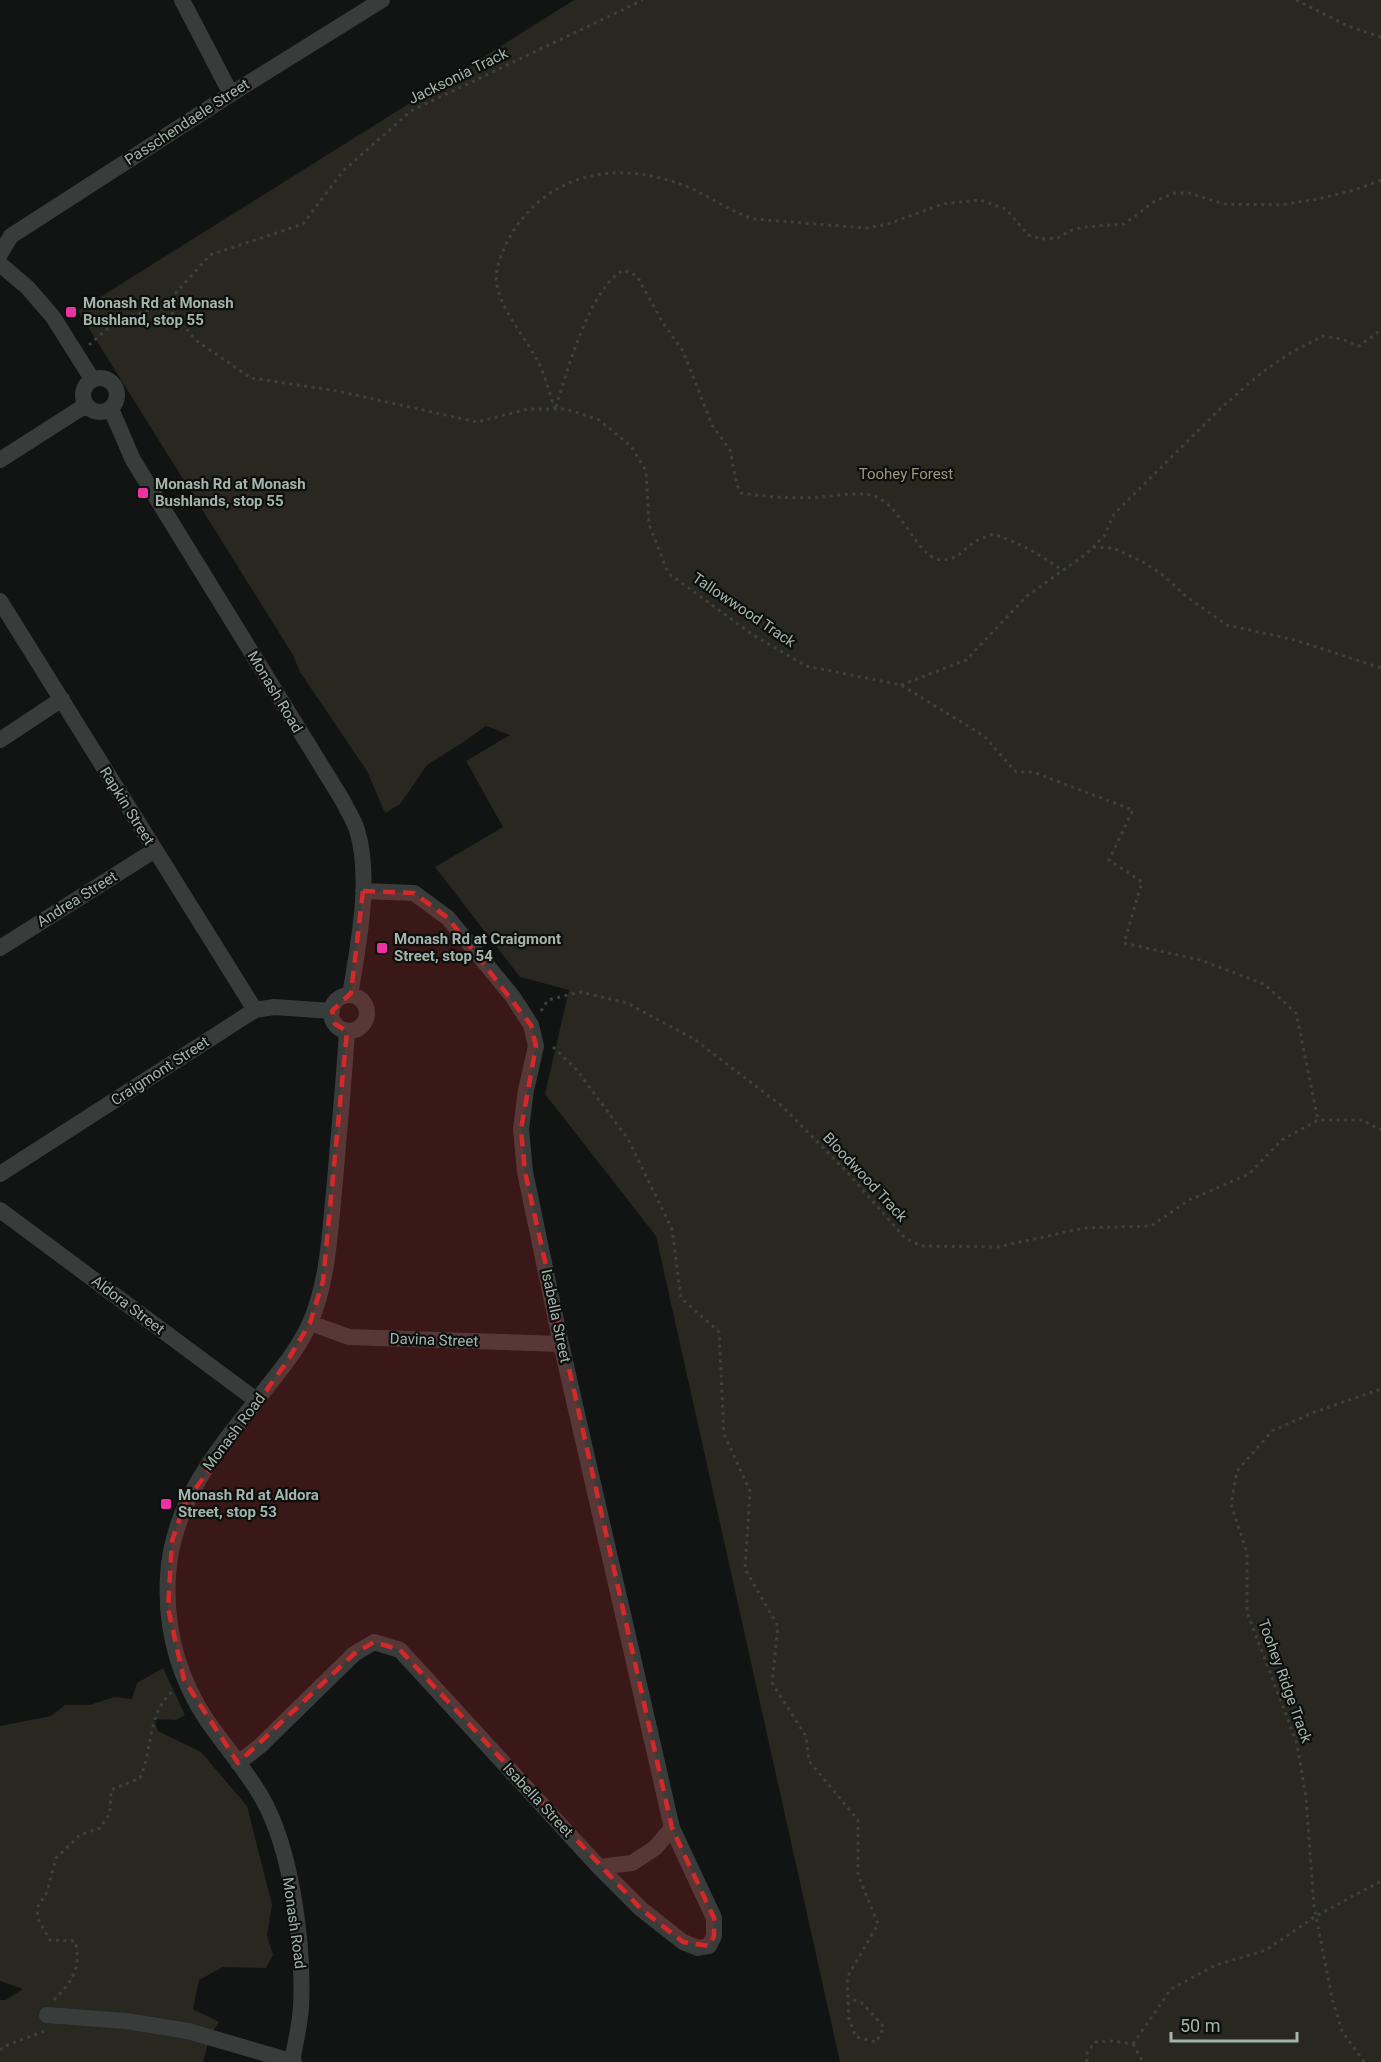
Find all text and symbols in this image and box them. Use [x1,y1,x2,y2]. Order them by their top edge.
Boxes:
street label: Jacksonia Track [405,44,511,108]
street label: Passchendaele Street [121,75,253,169]
place label: Monash Rd at Monash Bushland, stop 55 [83,294,234,329]
marker: Monash Rd at Monash Bushland, stop 55 [64,305,78,319]
park label: Toohey Forest [859,465,953,483]
place label: Monash Rd at Monash Bushlands, stop 55 [155,475,306,510]
marker: Monash Rd at Monash Bushlands, stop 55 [136,486,150,500]
street label: Tallowwood Track [689,569,799,651]
street label: Monash Road [244,648,306,736]
street label: Rapkin Street [96,764,158,848]
street label: Andrea Street [34,867,120,931]
place label: Monash Rd at Craigmont Street, stop 54 [394,930,561,965]
marker: Monash Rd at Craigmont Street, stop 54 [375,941,389,955]
street label: Craigmont Street [108,1033,212,1109]
street label: Bloodwood Track [819,1129,911,1226]
street label: Isabella Street [537,1268,575,1364]
street label: Aldora Street [88,1272,168,1338]
street label: Davina Street [389,1329,479,1351]
street label: Monash Road [199,1390,269,1474]
place label: Monash Rd at Aldora Street, stop 53 [178,1486,319,1521]
marker: Monash Rd at Aldora Street, stop 53 [159,1497,173,1511]
street label: Toohey Ridge Track [1254,1617,1316,1746]
street label: Isabella Street [499,1759,577,1841]
street label: Monash Road [279,1876,309,1970]
scale bar [1171,2005,1297,2043]
text: 50 m [1180,2015,1220,2036]

